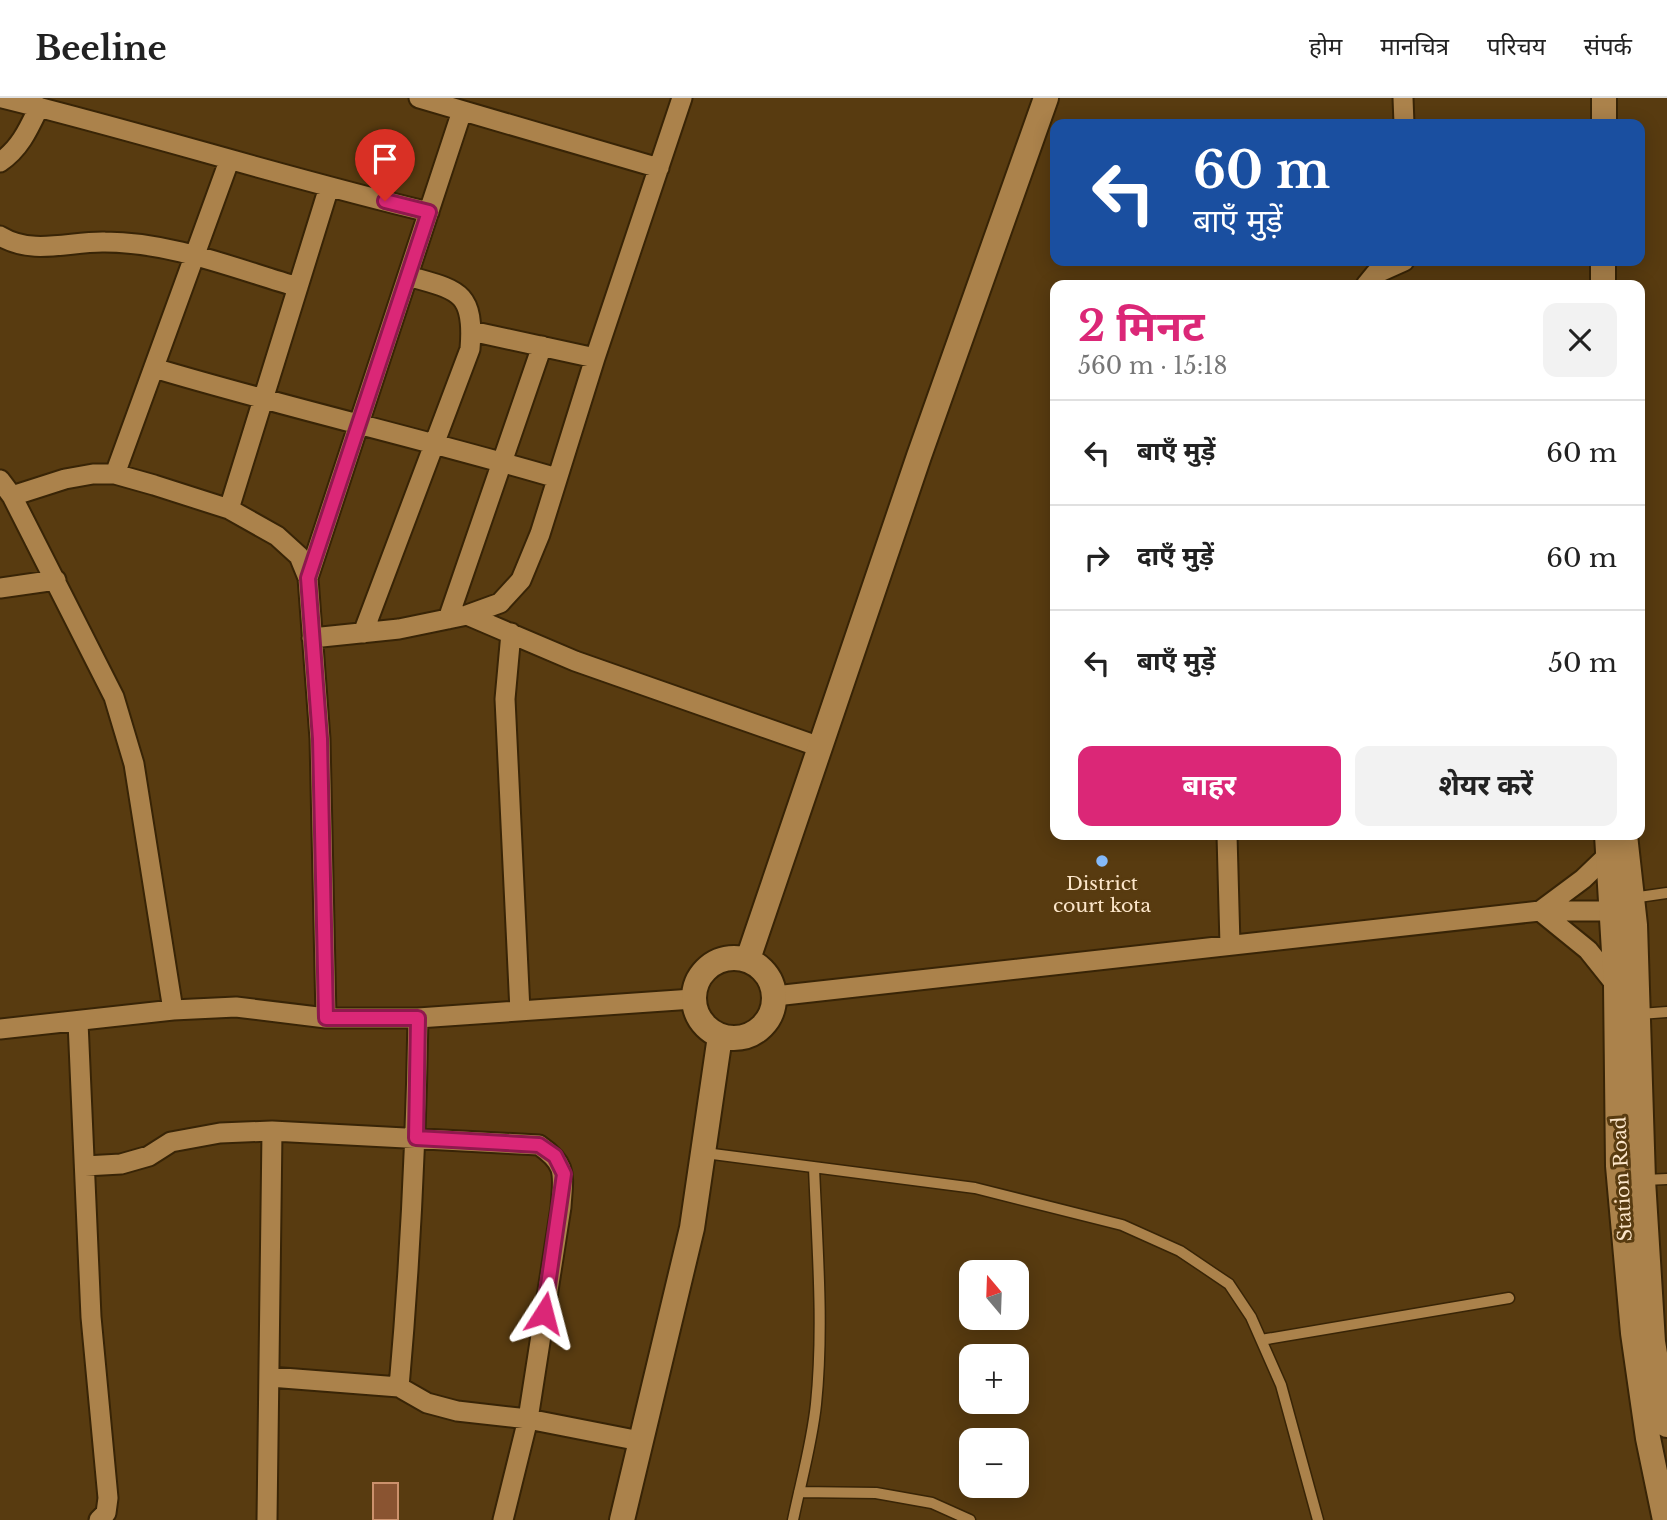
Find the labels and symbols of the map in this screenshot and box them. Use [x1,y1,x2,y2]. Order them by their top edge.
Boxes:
pin [355,129,415,201]
marker: District court kota [1094,853,1110,869]
place label: District court kota [1053,872,1152,917]
street label: Station Road [1607,1116,1637,1242]
north arrow [959,1260,1029,1330]
position arrow [507,1276,581,1350]

